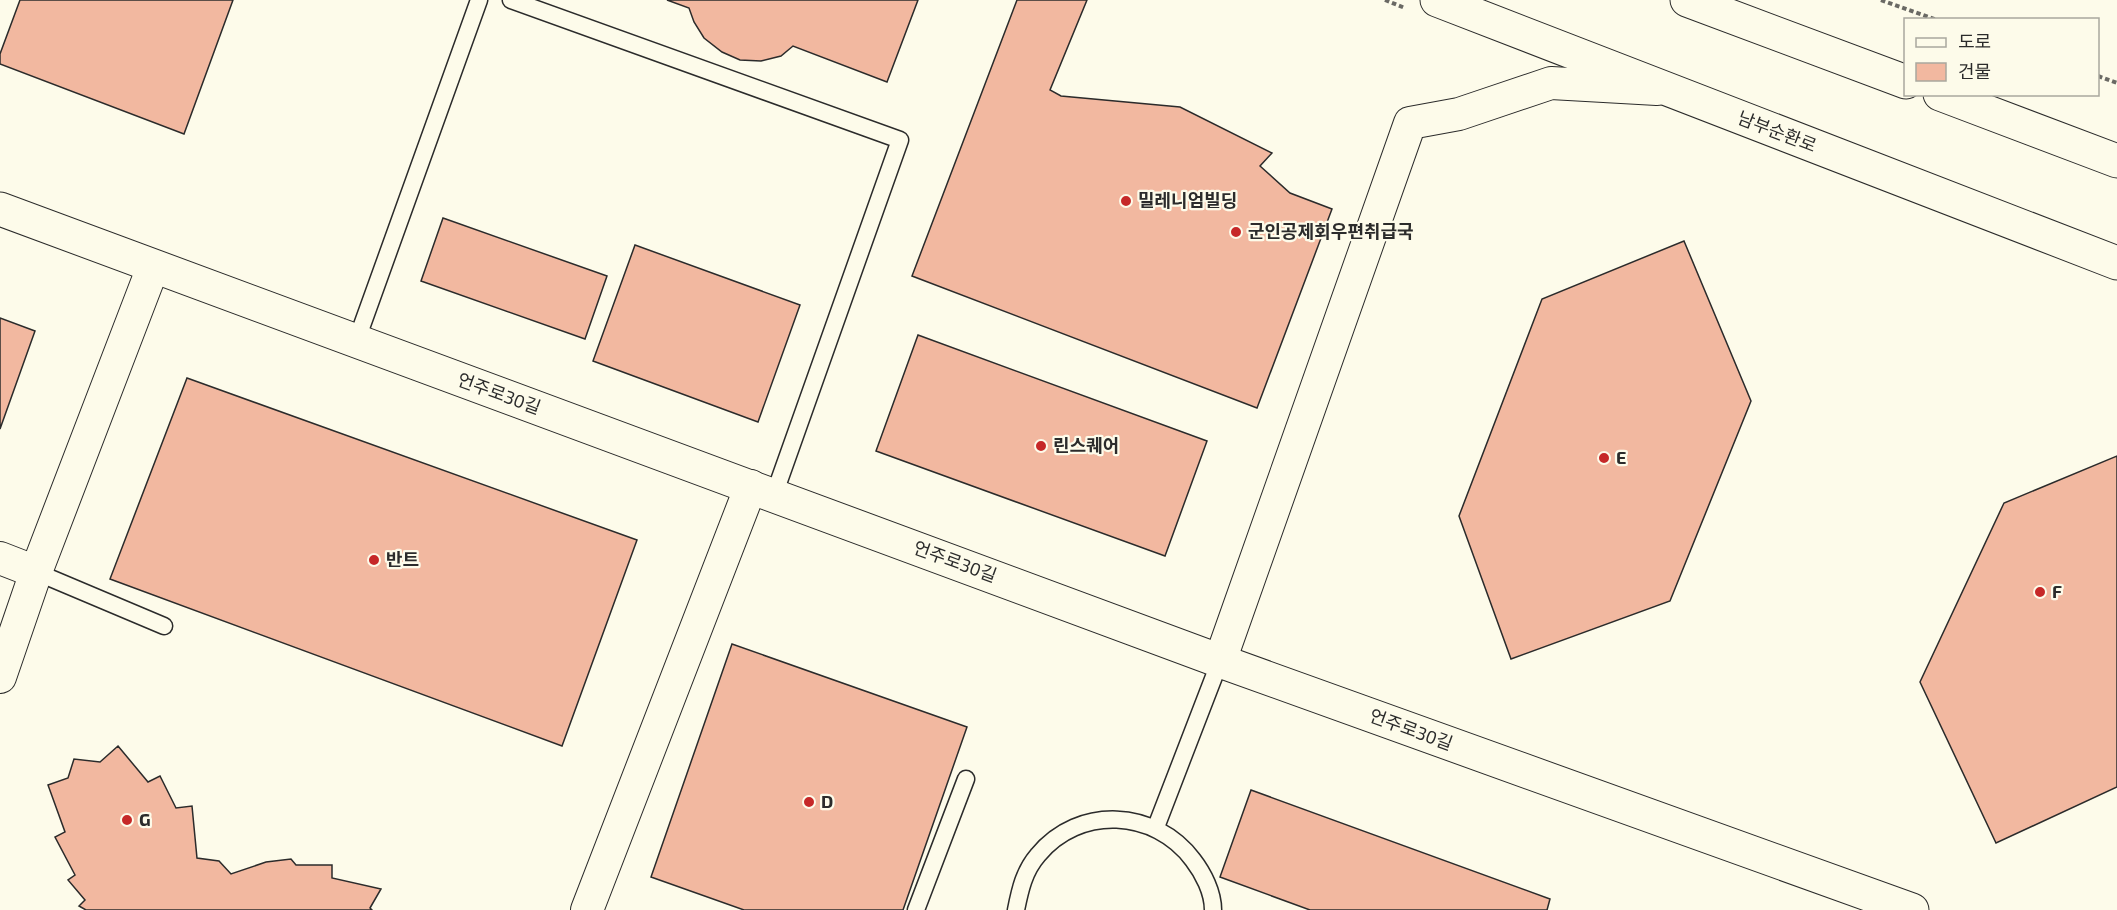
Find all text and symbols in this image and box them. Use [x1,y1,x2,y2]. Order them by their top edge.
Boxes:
legend [1904,18,2099,96]
text: 도로 [1958,30,1991,52]
text: 건물 [1958,60,1991,82]
street label: 남부순환로 [1735,106,1820,156]
place label: 밀레니엄빌딩 [1138,189,1237,211]
marker: 밀레니엄빌딩 [1119,194,1133,208]
place label: 군인공제회우편취급국 [1248,220,1414,242]
marker: 군인공제회우편취급국 [1229,225,1243,239]
street label: 언주로30길 [455,368,544,418]
place label: 린스퀘어 [1053,434,1119,456]
marker: 린스퀘어 [1034,439,1048,453]
place label: E [1616,446,1626,468]
marker: E [1597,451,1611,465]
street label: 언주로30길 [911,536,1000,586]
place label: 반트 [386,548,419,570]
marker: 반트 [367,553,381,567]
place label: F [2052,580,2062,602]
marker: F [2033,585,2047,599]
street label: 언주로30길 [1367,704,1456,754]
place label: D [821,790,833,812]
marker: D [802,795,816,809]
place label: G [139,808,151,830]
marker: G [120,813,134,827]

